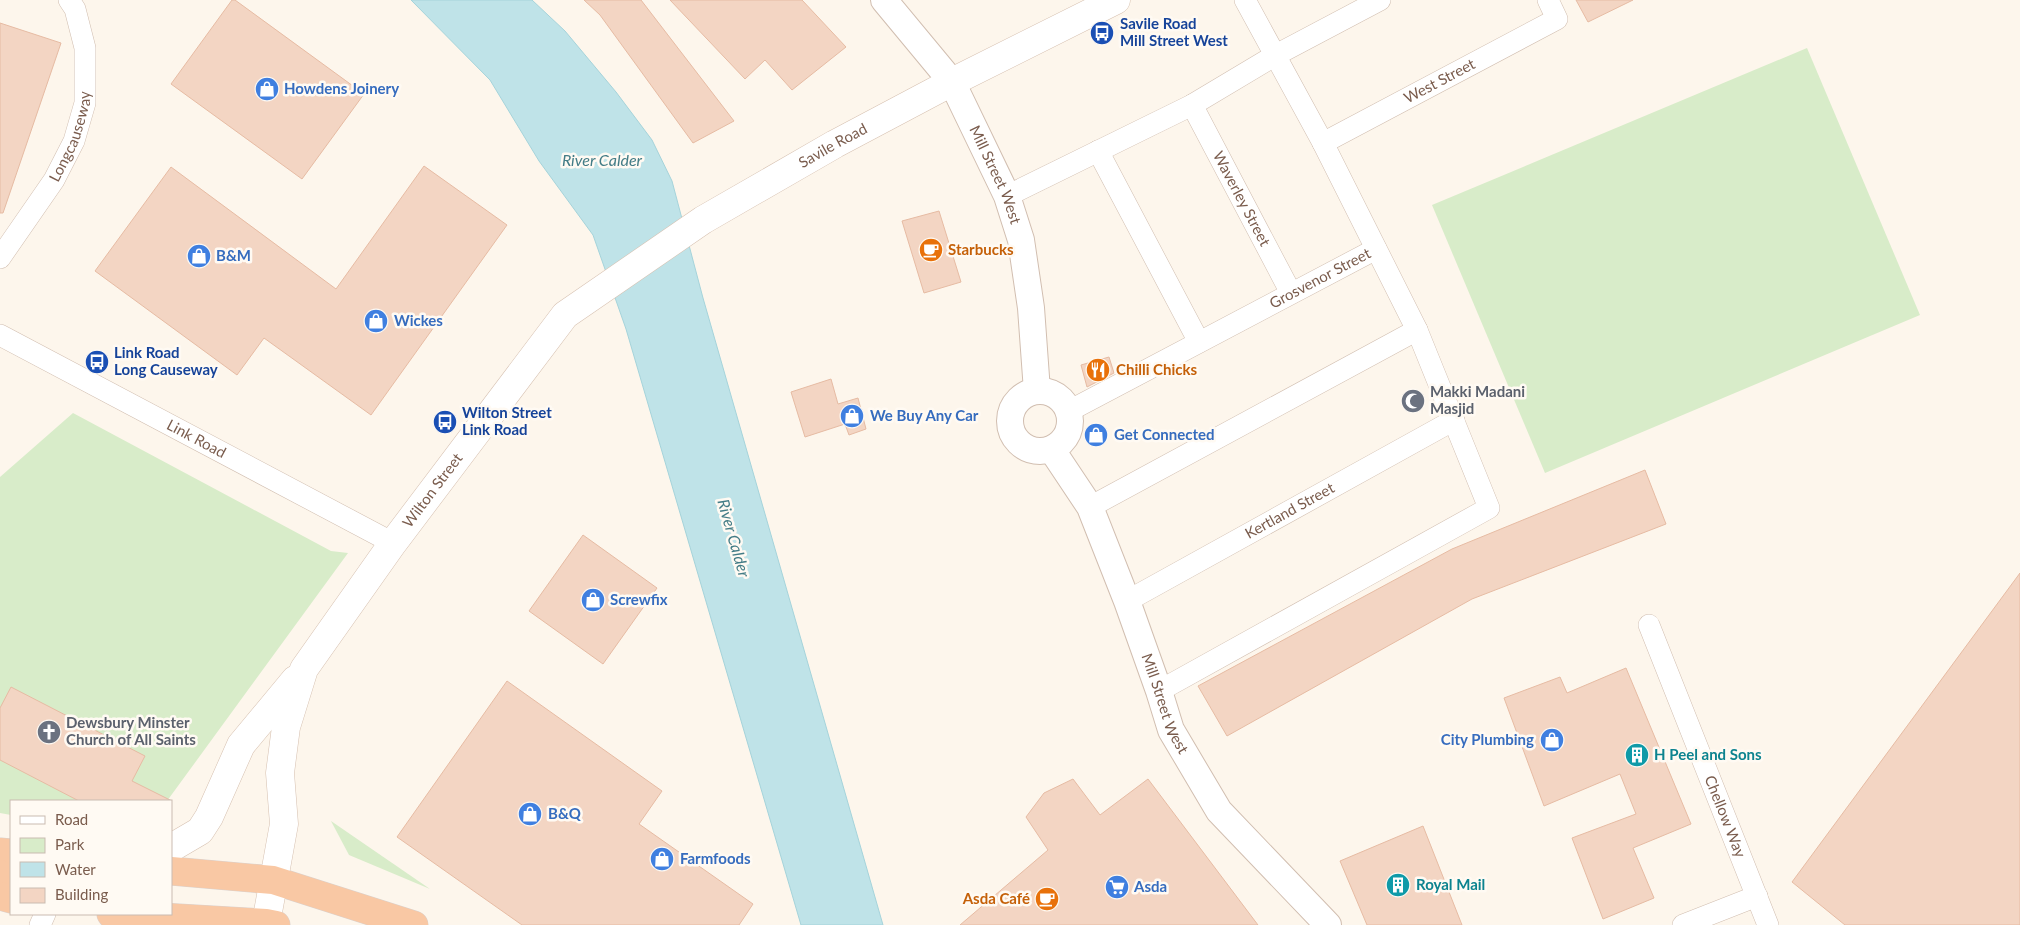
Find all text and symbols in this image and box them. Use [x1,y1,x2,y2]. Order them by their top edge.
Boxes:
place label: Savile Road Mill Street West [1120,14,1228,49]
bus stop icon: Savile Road Mill Street West [1089,20,1115,46]
street label: West Street [1401,54,1478,106]
shop icon: Howdens Joinery [254,76,280,102]
place label: Howdens Joinery [284,79,399,97]
street label: Longcauseway [45,91,93,184]
street label: Savile Road [795,119,870,171]
street label: Mill Street West [966,122,1025,227]
street label: Waverley Street [1210,148,1275,249]
water label: River Calder [562,150,643,169]
cafe icon: Starbucks [918,237,944,263]
place label: Starbucks [948,240,1014,258]
shop icon: B&M [186,243,212,269]
street label: Grosvenor Street [1266,243,1374,312]
place label: B&M [216,246,251,264]
shop icon: Wickes [363,308,389,334]
place label: Wickes [394,311,443,329]
place label: Link Road Long Causeway [114,343,218,378]
bus stop icon: Link Road Long Causeway [84,349,110,375]
restaurant icon: Chilli Chicks [1085,357,1111,383]
place label: Chilli Chicks [1116,360,1198,378]
place label: Makki Madani Masjid [1430,382,1525,417]
mosque icon: Makki Madani Masjid [1400,388,1426,414]
place label: Wilton Street Link Road [462,403,552,438]
shop icon: We Buy Any Car [839,403,865,429]
place label: We Buy Any Car [870,406,979,424]
bus stop icon: Wilton Street Link Road [432,409,458,435]
street label: Link Road [164,415,229,461]
shop icon: Get Connected [1083,422,1109,448]
place label: Get Connected [1114,425,1215,443]
street label: Wilton Street [398,449,466,530]
street label: Kertland Street [1241,478,1338,542]
water label: River Calder [714,497,755,580]
shop icon: Screwfix [580,587,606,613]
place label: Screwfix [610,590,668,608]
street label: Mill Street West [1138,651,1193,757]
place label: Dewsbury Minster Church of All Saints [66,713,196,748]
church icon: Dewsbury Minster Church of All Saints [36,719,62,745]
shop icon: City Plumbing [1539,727,1565,753]
place label: City Plumbing [1441,730,1534,748]
building icon: H Peel and Sons [1624,742,1650,768]
place label: H Peel and Sons [1654,745,1762,763]
street label: Chellow Way [1702,773,1750,860]
legend [10,800,172,915]
shop icon: B&Q [517,801,543,827]
place label: B&Q [548,804,582,822]
text: Road [55,810,88,828]
text: Park [55,835,85,853]
shop icon: Farmfoods [649,846,675,872]
place label: Farmfoods [680,849,751,867]
text: Water [55,860,96,878]
building icon: Royal Mail [1385,872,1411,898]
supermarket icon: Asda [1104,874,1130,900]
place label: Royal Mail [1416,875,1485,893]
place label: Asda [1133,877,1167,895]
text: Building [55,885,108,903]
cafe icon: Asda Café [1034,886,1060,912]
place label: Asda Café [962,889,1030,907]

